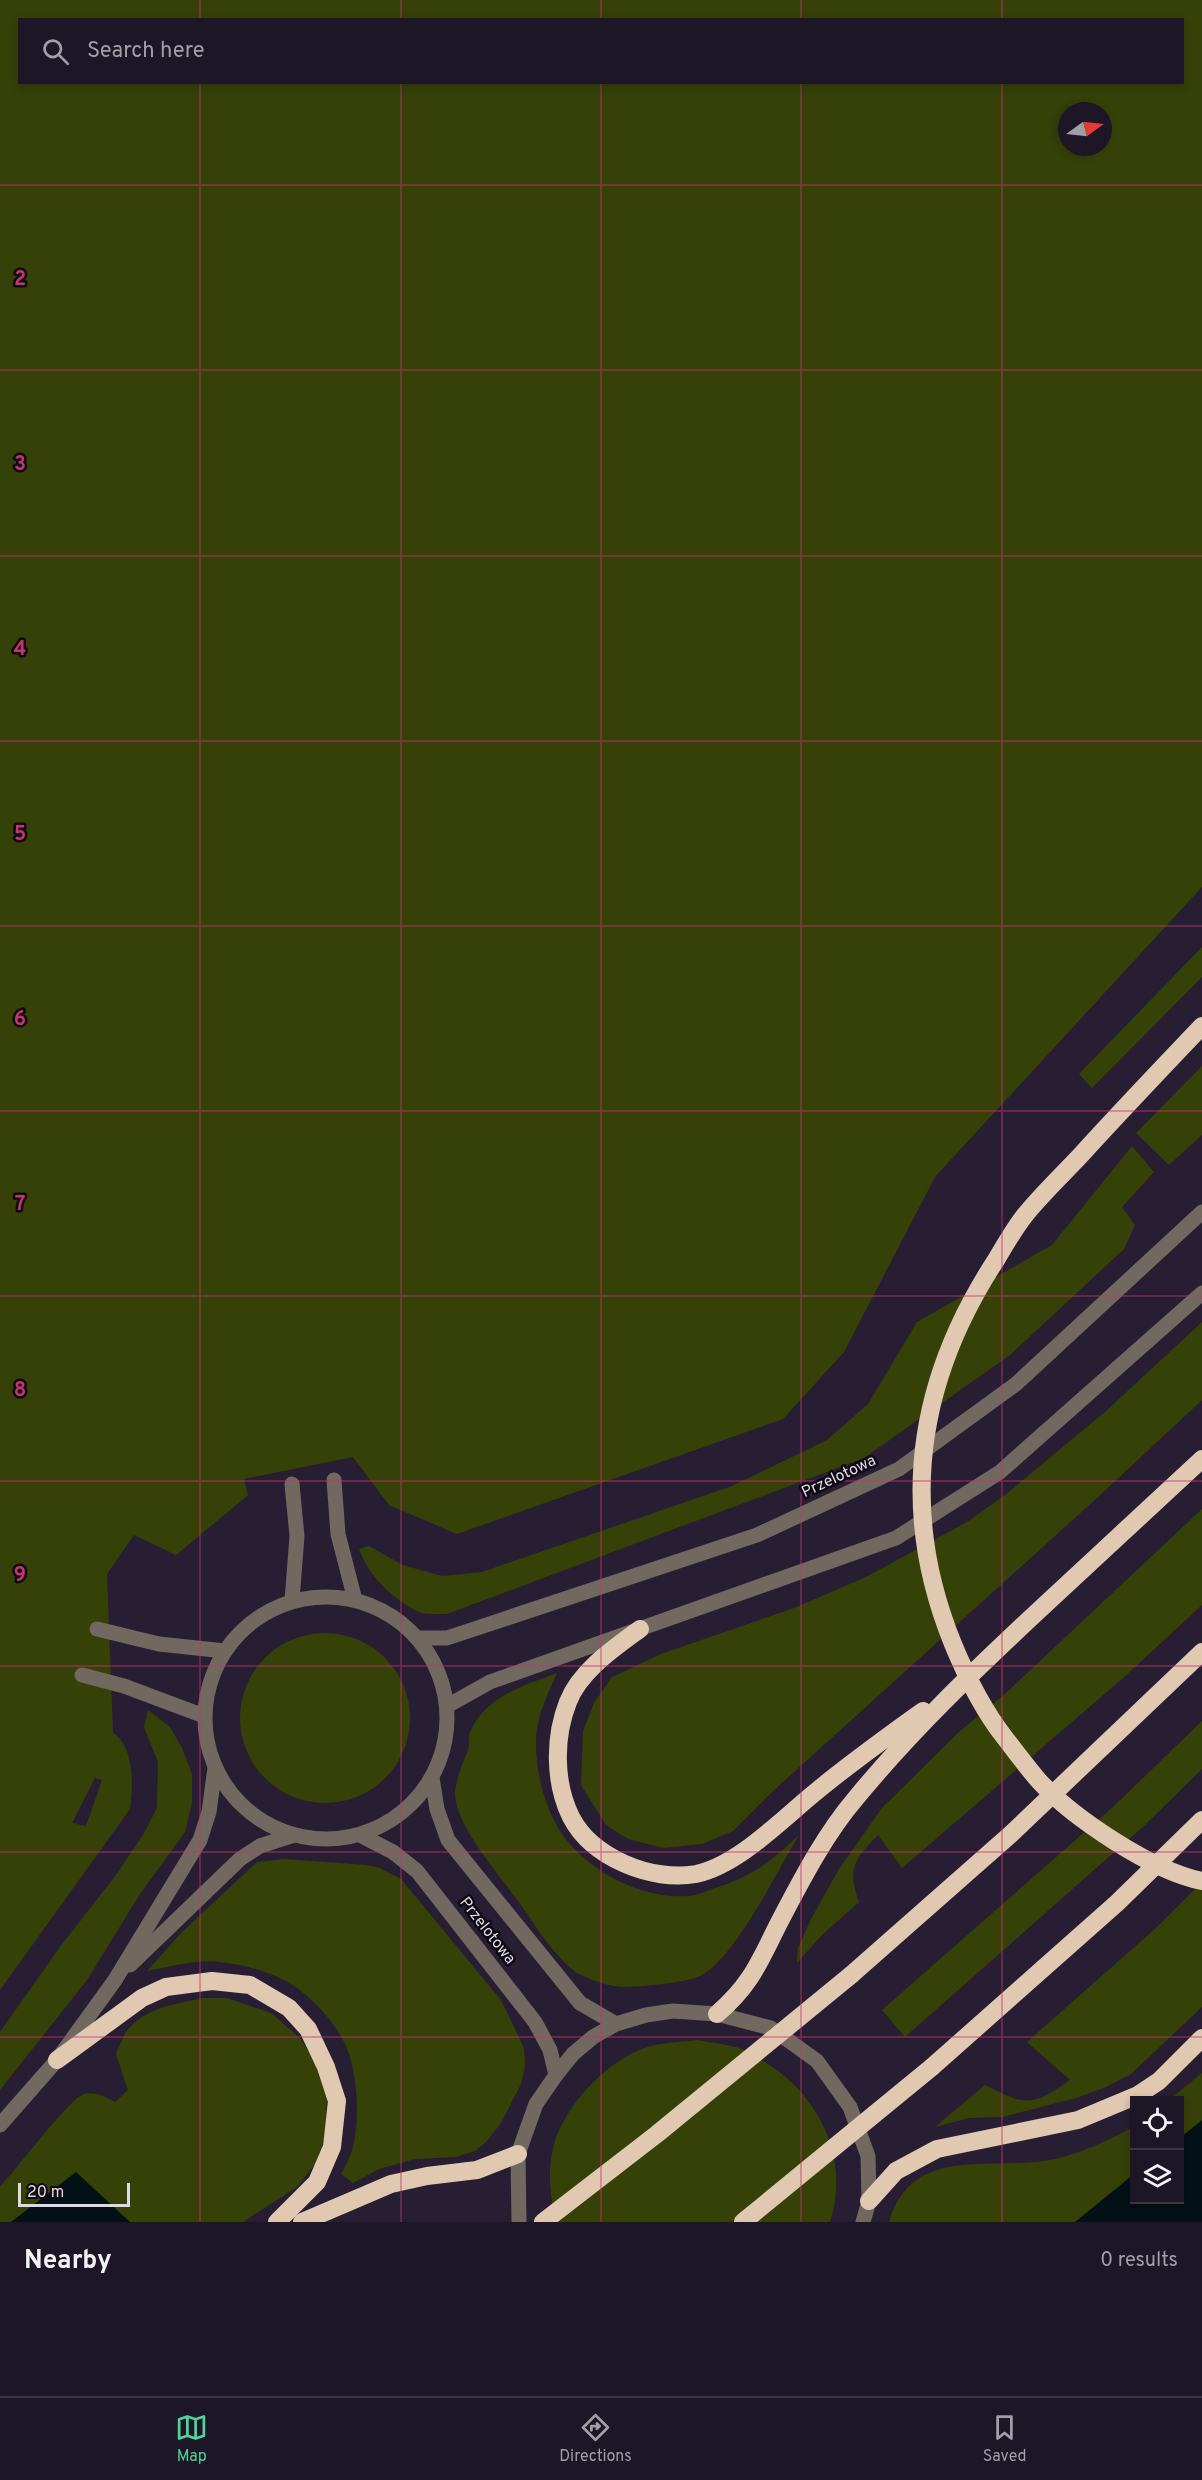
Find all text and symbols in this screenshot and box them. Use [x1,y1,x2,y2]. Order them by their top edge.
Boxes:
search box [18,18,1184,84]
icon: search [39,35,72,68]
text: Search here [87,38,205,65]
north arrow [1058,102,1112,156]
text: 2 [14,267,26,293]
text: 3 [14,452,26,478]
text: 4 [14,637,26,663]
text: 5 [14,822,26,848]
text: 6 [14,1007,26,1033]
text: 7 [15,1192,25,1218]
text: 8 [14,1378,26,1404]
street label: Przelotowa [799,1451,879,1503]
text: 9 [14,1563,26,1589]
street label: Przelotowa [454,1893,520,1969]
map controls [1130,2096,1184,2204]
button: locate [1130,2096,1184,2150]
button: layers [1130,2150,1184,2204]
scale bar [18,2180,130,2208]
text: 20 m [27,2183,64,2203]
text: Nearby [24,2245,112,2278]
text: 0 results [1100,2248,1178,2274]
tab: Map [175,2411,208,2467]
tab: Directions [559,2411,632,2467]
tab: Saved [983,2411,1027,2467]

